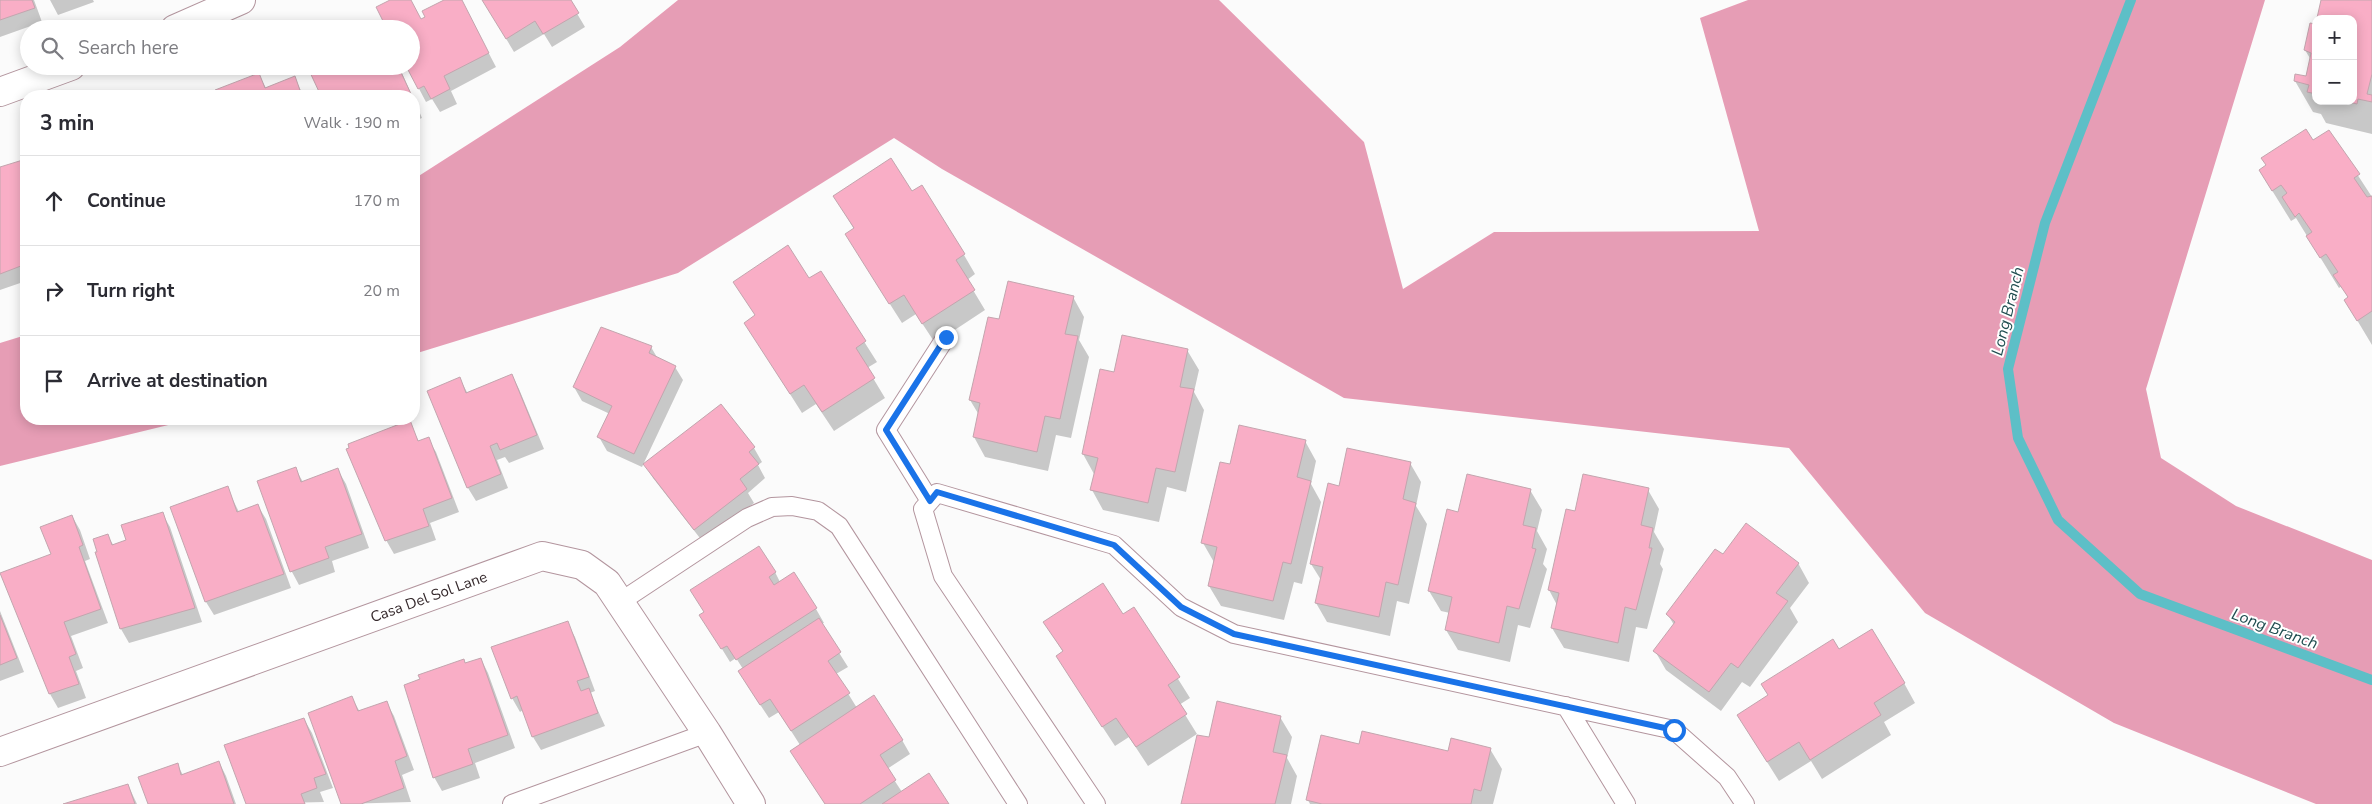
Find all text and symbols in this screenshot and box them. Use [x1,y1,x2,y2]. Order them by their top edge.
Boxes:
map controls [2312,15,2357,105]
button: + [2312,15,2357,60]
search box [20,20,420,75]
icon: search [38,34,66,62]
text: Search here [78,35,179,61]
button: − [2312,60,2357,105]
text: 3 min [40,109,94,137]
text: Walk · 190 m [304,112,400,134]
icon: ahead [40,187,68,215]
text: Continue [87,188,166,214]
text: 170 m [353,190,400,212]
water label: Long Branch [1986,265,2030,358]
icon: right [40,277,68,305]
text: Turn right [87,278,174,304]
text: 20 m [363,280,400,302]
route end [935,326,958,349]
icon: arrive [40,367,68,395]
text: Arrive at destination [87,368,268,394]
street label: Casa Del Sol Lane [368,567,490,627]
water label: Long Branch [2228,603,2321,655]
route start [1663,719,1686,742]

